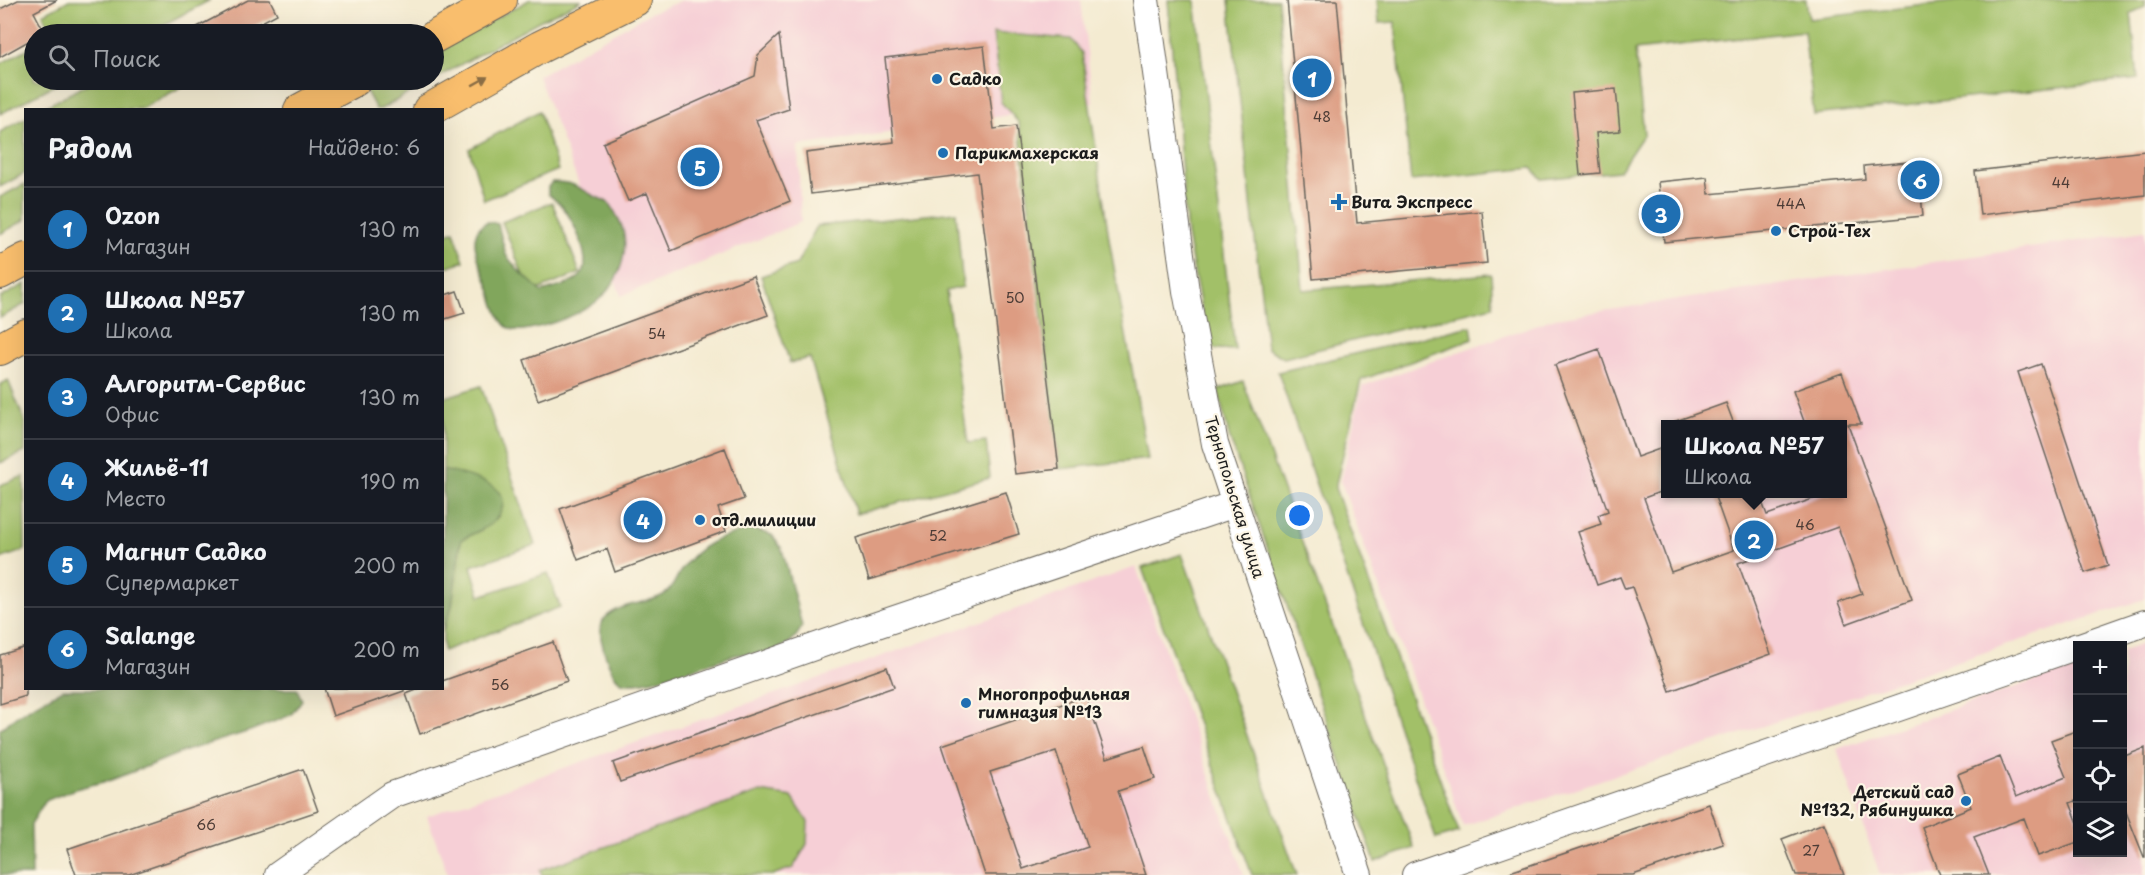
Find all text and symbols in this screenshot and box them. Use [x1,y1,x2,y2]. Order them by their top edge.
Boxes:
search box [24,24,444,90]
icon: search [45,41,78,74]
text: Поиск [93,41,160,74]
pin: 1 [1292,56,1332,100]
place label: Садко [949,66,1002,90]
marker: Садко [930,72,944,86]
one-way arrow [472,76,489,86]
house number: 48 [1313,106,1331,127]
text: Рядом [48,128,133,167]
text: Найдено: 6 [308,132,420,162]
place label: Парикмахерская [955,140,1099,164]
pin: 5 [680,144,720,190]
marker: Парикмахерская [936,146,950,160]
pin: 6 [1900,158,1940,202]
house number: 44 [2052,172,2070,193]
place label: Вита Экспресс [1351,189,1473,213]
pin: 3 [1642,192,1680,236]
house number: 44А [1776,193,1806,214]
marker: Вита Экспресс [1332,195,1346,209]
text: Ozon [105,198,160,231]
text: 1 [63,214,72,244]
text: 130 m [360,214,420,244]
place label: Строй-Тех [1788,218,1871,242]
marker: Строй-Тех [1769,224,1783,238]
text: Магазин [105,231,191,261]
text: Школа №57 [105,282,245,315]
house number: 50 [1005,287,1025,308]
text: 2 [60,298,75,328]
text: 130 m [360,298,420,328]
text: Школа [105,315,172,345]
house number: 54 [648,323,666,344]
text: Алгоритм-Сервис [105,366,306,399]
text: 3 [61,382,74,412]
text: 130 m [360,382,420,412]
text: Офис [105,399,159,429]
street label: Тернопольская улица [1200,412,1272,581]
popup [1661,420,1847,498]
text: Школа №57 [1684,428,1824,461]
text: Жильё-11 [105,450,209,483]
text: Школа [1684,461,1751,491]
text: 4 [61,466,74,496]
text: 190 m [361,466,420,496]
text: Место [105,483,166,513]
pin: 4 [624,498,662,542]
your location [1285,501,1314,530]
place label: отд.милиции [712,507,816,531]
marker: отд.милиции [693,513,707,527]
house number: 46 [1795,514,1815,535]
pin: 2 [1734,518,1774,562]
house number: 52 [929,525,947,546]
text: Магнит Садко [105,534,267,567]
text: 5 [61,550,74,580]
text: 200 m [353,550,420,580]
text: Супермаркет [105,567,238,597]
text: Salange [105,618,195,651]
text: 6 [60,634,75,664]
text: 200 m [353,634,420,664]
map controls [2073,641,2127,857]
button: + [2073,641,2127,695]
text: Магазин [105,651,191,681]
house number: 56 [491,674,510,695]
place label: Многопрофильная гимназия №13 [978,681,1130,723]
button: − [2073,695,2127,749]
marker: Многопрофильная гимназия №13 [959,696,973,710]
button: locate [2073,749,2127,803]
place label: Детский сад №132, Рябинушка [1800,779,1954,821]
marker: Детский сад №132, Рябинушка [1959,794,1973,808]
button: layers [2073,803,2127,857]
house number: 66 [196,814,216,835]
house number: 27 [1802,840,1820,861]

